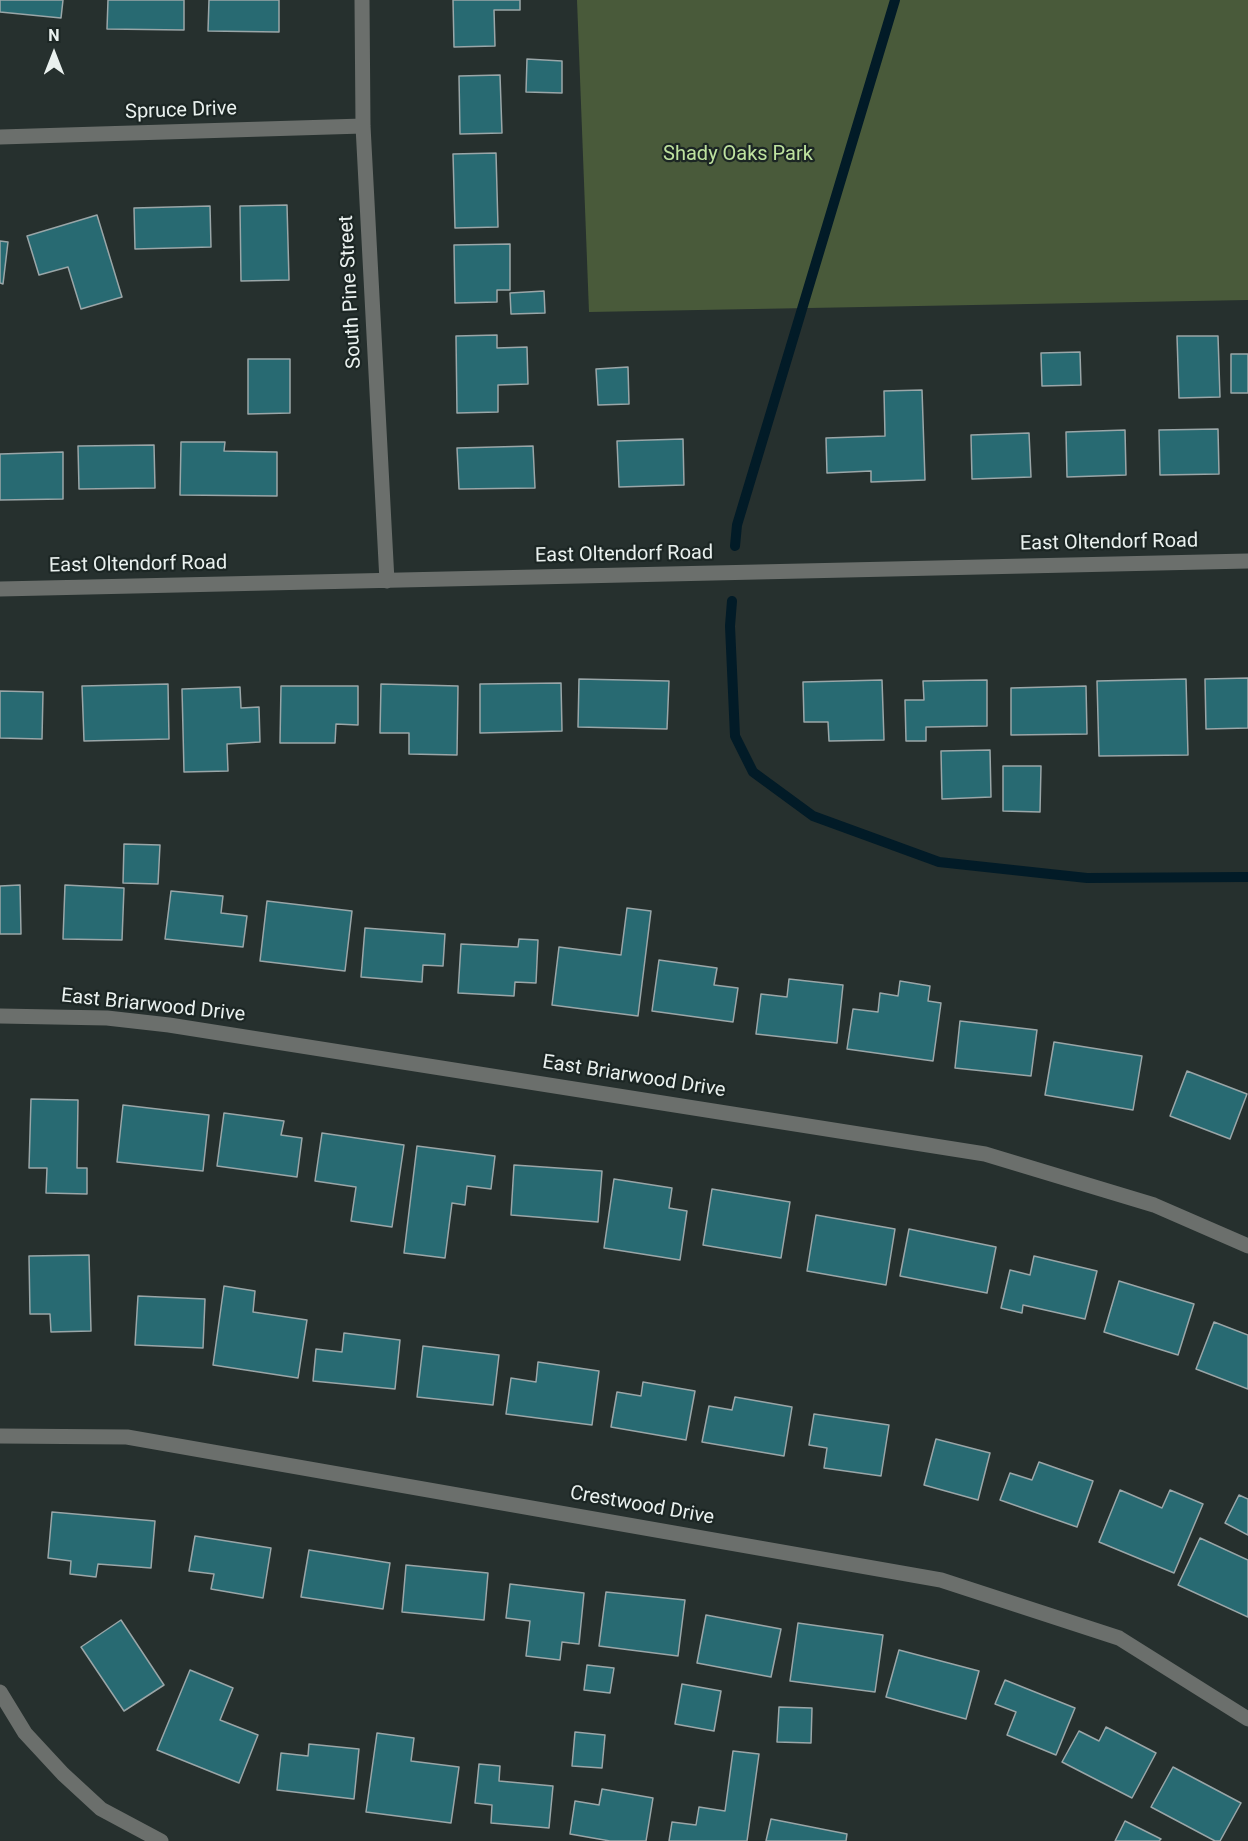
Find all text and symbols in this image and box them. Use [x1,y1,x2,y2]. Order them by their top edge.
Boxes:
north arrow [24,24,84,84]
text: N [48,26,60,45]
street label: Spruce Drive [125,97,237,125]
park label: Shady Oaks Park [663,143,813,167]
street label: South Pine Street [335,215,367,369]
street label: East Oltendorf Road [1020,529,1198,557]
street label: East Oltendorf Road [535,541,713,569]
street label: East Oltendorf Road [49,551,227,579]
street label: East Briarwood Drive [60,984,246,1028]
street label: East Briarwood Drive [541,1051,727,1103]
street label: Crestwood Drive [568,1481,716,1531]

